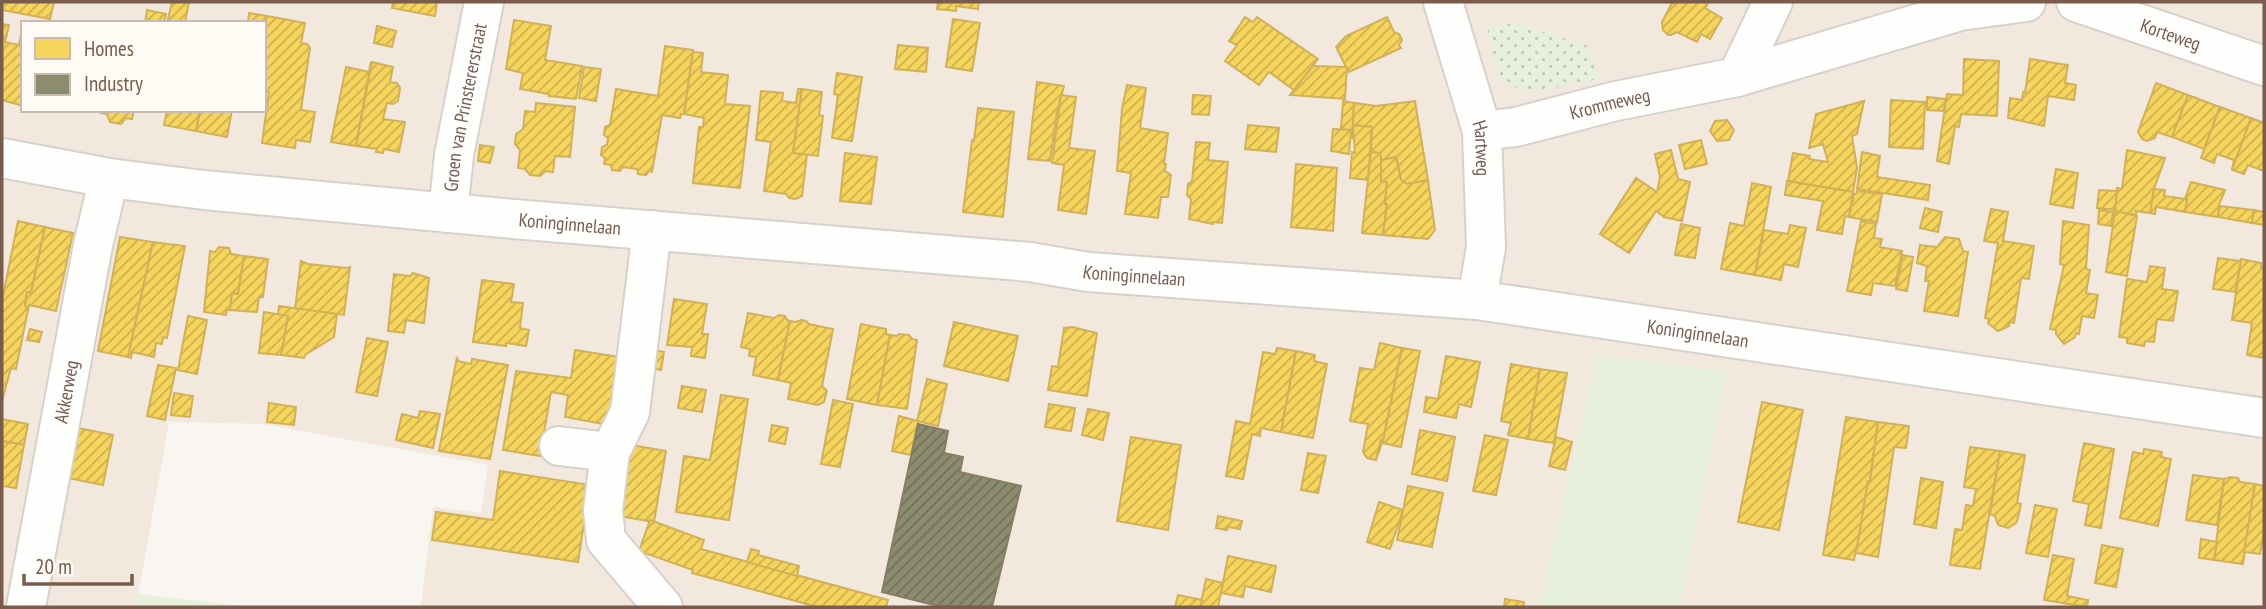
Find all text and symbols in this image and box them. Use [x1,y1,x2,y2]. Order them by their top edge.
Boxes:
street label: Korteweg [2137,13,2204,56]
street label: Groen van Prinstererstraat [438,20,492,193]
legend [21,21,266,112]
text: Homes [84,35,134,62]
text: Industry [84,70,143,97]
street label: Krommeweg [1567,83,1652,125]
street label: Hartweg [1467,117,1496,176]
street label: Koninginnelaan [518,207,622,240]
street label: Koninginnelaan [1081,259,1186,291]
street label: Koninginnelaan [1645,314,1750,353]
street label: Akkerweg [48,358,83,425]
scale bar [24,542,133,586]
text: 20 m [35,553,72,580]

